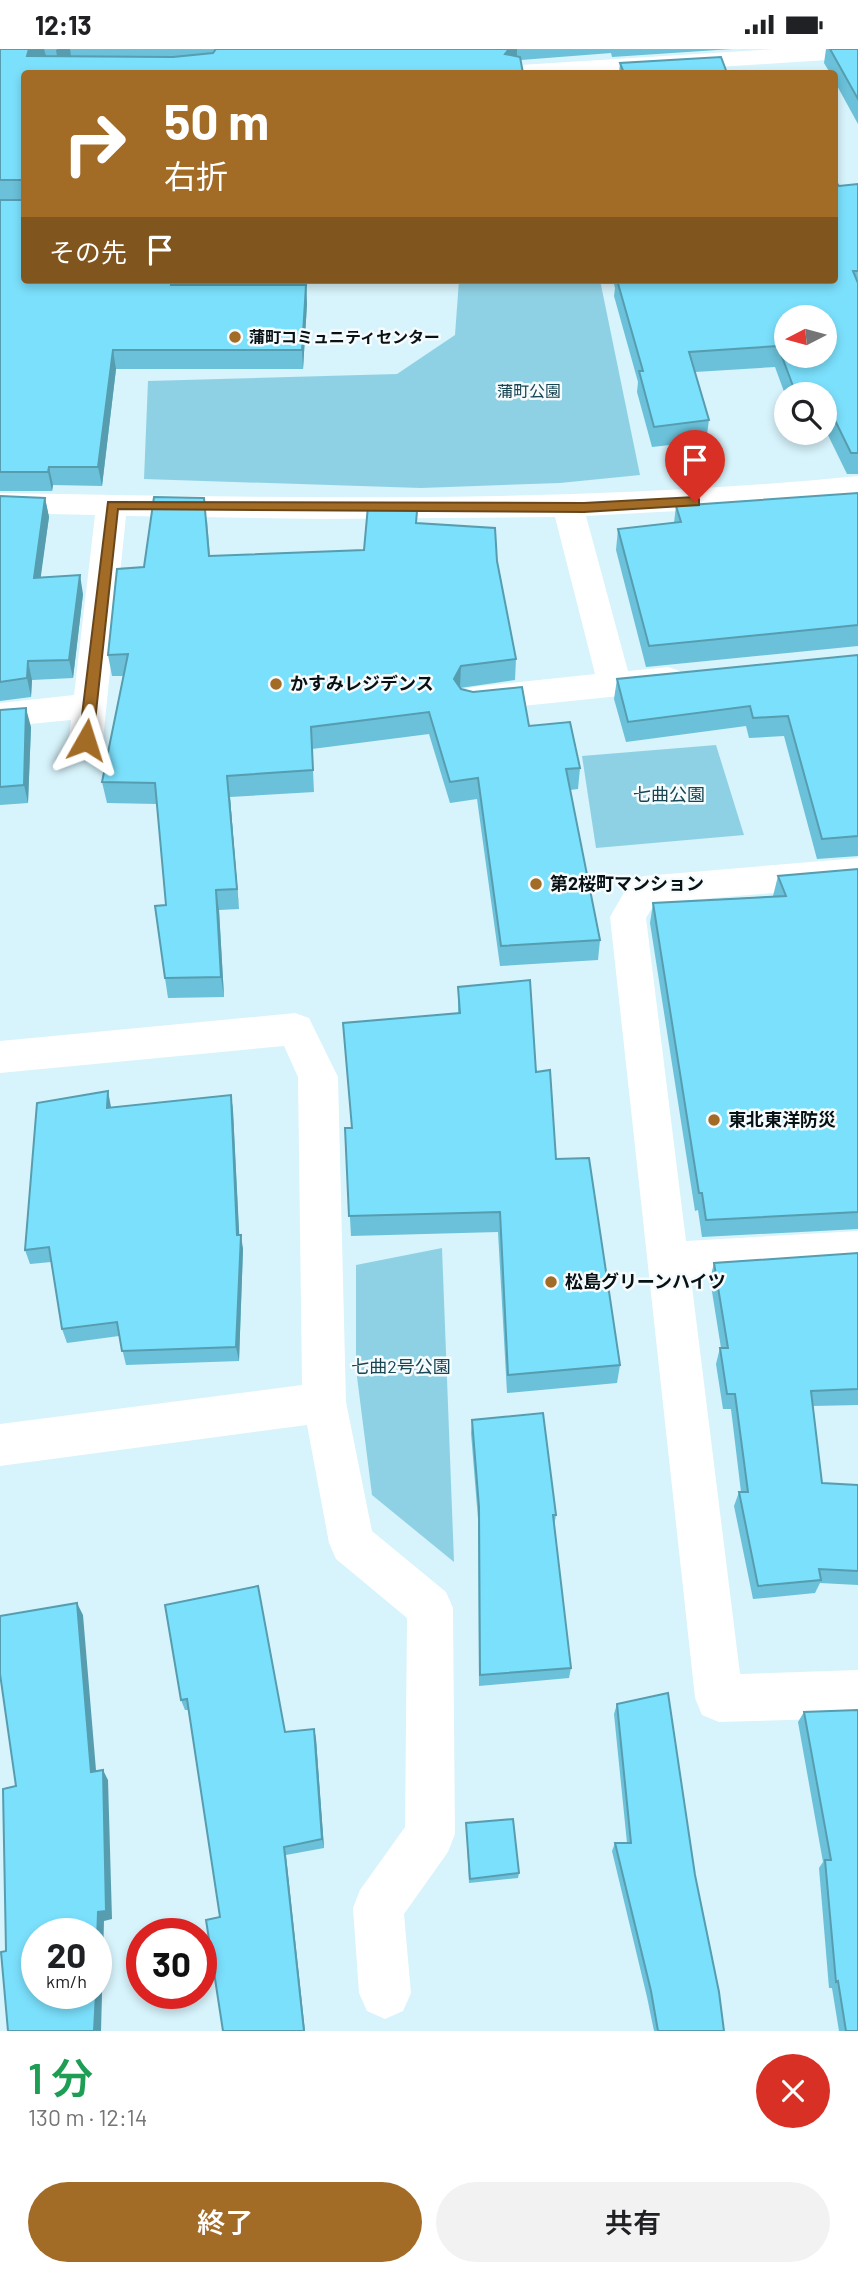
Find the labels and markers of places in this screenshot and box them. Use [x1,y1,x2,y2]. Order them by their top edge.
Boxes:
place label: 蒲町コミュニティセンター [249,327,440,346]
marker: 蒲町コミュニティセンター [227,329,243,345]
pin [665,430,725,502]
place label: かすみレジデンス [290,672,434,694]
marker: かすみレジデンス [268,676,284,692]
place label: 第2桜町マンション [550,872,704,894]
marker: 第2桜町マンション [528,876,544,892]
place label: 東北東洋防災 [728,1108,836,1130]
marker: 東北東洋防災 [706,1112,722,1128]
place label: 松島グリーンハイツ [565,1270,726,1292]
marker: 松島グリーンハイツ [543,1274,559,1290]

